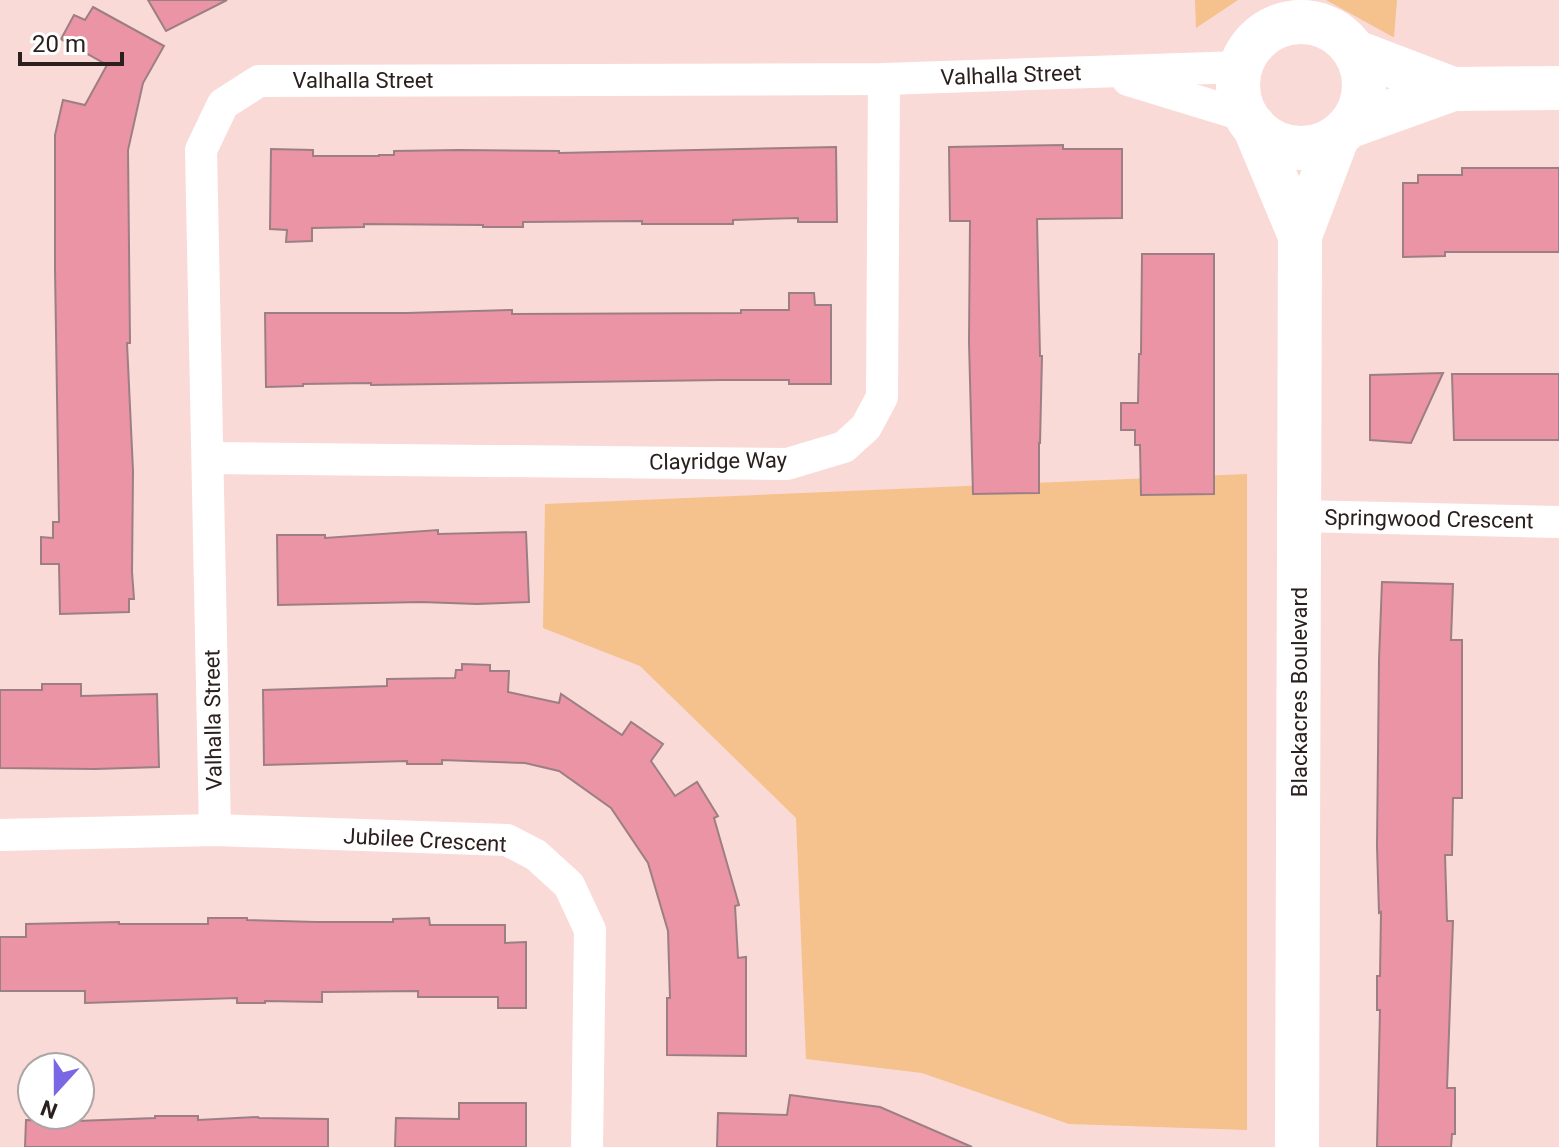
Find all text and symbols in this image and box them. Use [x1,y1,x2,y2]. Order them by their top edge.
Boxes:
scale bar [20,16,122,66]
text: 20 m [32,30,86,58]
street label: Valhalla Street [940,60,1082,90]
street label: Valhalla Street [292,68,434,93]
street label: Clayridge Way [649,447,788,475]
street label: Springwood Crescent [1324,505,1534,533]
street label: Blackacres Boulevard [1287,587,1312,797]
street label: Valhalla Street [199,649,227,791]
street label: Jubilee Crescent [343,823,507,857]
north arrow [16,1051,96,1131]
text: N [37,1095,61,1124]

